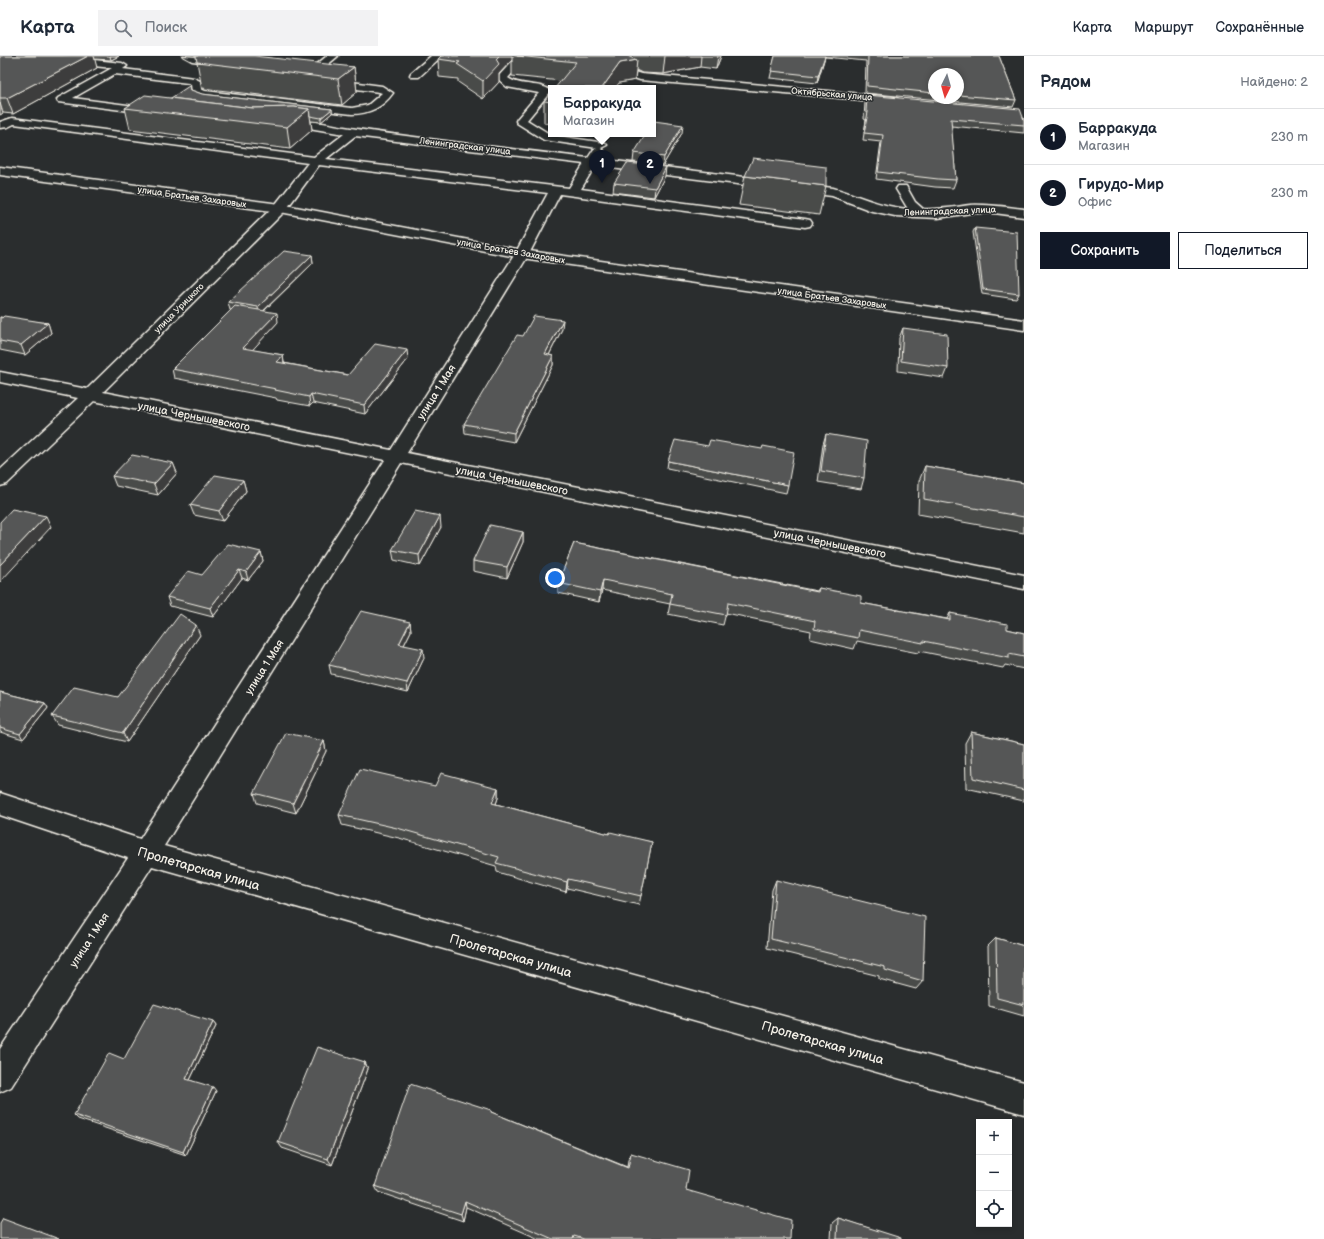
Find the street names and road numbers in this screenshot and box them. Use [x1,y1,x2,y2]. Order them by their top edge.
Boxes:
street label: Октябрьская улица [791,85,874,104]
street label: Ленинградская улица [418,135,512,158]
street label: улица Братьев Захаровых [137,184,247,211]
street label: Ленинградская улица [903,204,997,219]
street label: улица Братьев Захаровых [456,237,566,266]
street label: улица Урицкого [152,281,207,336]
street label: улица Братьев Захаровых [777,285,887,312]
street label: улица 1 Мая [414,362,458,422]
street label: улица Чернышевского [137,399,251,434]
street label: улица Чернышевского [455,463,569,498]
street label: улица Чернышевского [773,526,887,561]
street label: улица 1 Мая [242,637,286,697]
street label: Пролетарская улица [136,844,262,894]
street label: улица 1 Мая [67,911,112,970]
street label: Пролетарская улица [448,931,574,981]
street label: Пролетарская улица [760,1018,886,1068]

